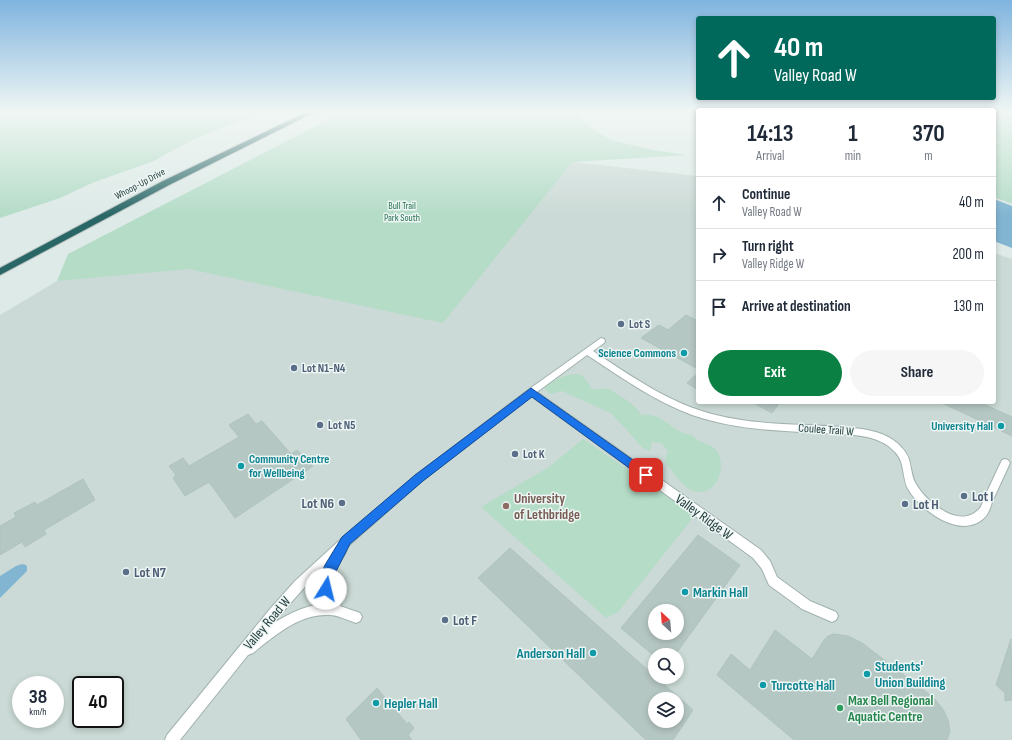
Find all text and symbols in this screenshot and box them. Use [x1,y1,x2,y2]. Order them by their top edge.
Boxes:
text: 40 m [774,31,823,64]
icon: ahead [708,32,760,84]
text: Valley Road W [774,65,857,86]
text: 14:13 [747,119,793,148]
text: 1 [848,119,858,148]
text: 370 [912,119,945,148]
text: Arrival [756,148,784,164]
text: min [845,148,861,164]
text: m [924,148,933,164]
street label: Whoop-Up Drive [113,166,167,202]
text: Continue [742,185,791,204]
icon: ahead [708,192,730,214]
text: 40 m [959,193,984,212]
park label: Bull Trail Park South [384,200,420,224]
text: Valley Road W [742,204,802,220]
text: Turn right [742,237,794,256]
icon: right [708,244,730,266]
text: 200 m [952,245,984,264]
text: Valley Ridge W [742,256,804,272]
icon: arrive [708,296,730,318]
text: Arrive at destination [742,297,851,316]
text: 130 m [954,297,984,316]
place label: Lot S [629,317,651,332]
marker: Lot S [616,319,626,329]
place label: Science Commons [598,346,676,361]
marker: Science Commons [679,348,689,358]
button: Exit [708,350,842,396]
button: Share [850,350,984,396]
place label: Lot N1-N4 [302,361,346,376]
marker: Lot N1-N4 [289,363,299,373]
place label: Lot N5 [328,418,355,433]
place label: University Hall [931,419,993,434]
marker: Lot N5 [315,420,325,430]
street label: Coulee Trail W [798,421,854,439]
marker: University Hall [996,421,1006,431]
place label: Lot K [523,447,545,462]
marker: Lot K [510,449,520,459]
place label: Community Centre for Wellbeing [249,452,329,481]
pin [629,458,663,492]
marker: Community Centre for Wellbeing [236,461,246,471]
icon: arrive [635,464,657,486]
place label: Lot I [972,488,993,505]
place label: University of Lethbridge [514,490,580,523]
street label: Valley Ridge W [672,490,736,544]
marker: Lot I [959,491,969,501]
place label: Lot N6 [302,495,334,512]
place label: Lot H [913,496,939,513]
marker: Lot N6 [337,498,347,508]
marker: Lot H [900,499,910,509]
marker: University of Lethbridge [501,501,511,511]
place label: Lot N7 [134,564,167,581]
marker: Lot N7 [121,567,131,577]
position arrow [305,568,347,610]
place label: Markin Hall [693,584,748,601]
marker: Markin Hall [680,587,690,597]
street label: Valley Road W [240,593,294,653]
north arrow [648,604,684,640]
map controls [648,604,684,728]
place label: Lot F [453,612,477,629]
marker: Lot F [440,615,450,625]
place label: Anderson Hall [516,645,585,662]
marker: Anderson Hall [588,648,598,658]
button: search [648,648,684,684]
place label: Students' Union Building [875,658,946,691]
marker: Students' Union Building [862,669,872,679]
speed limit sign: 40 [72,676,124,728]
place label: Turcotte Hall [771,677,835,694]
marker: Turcotte Hall [758,680,768,690]
text: 38 [29,685,47,709]
button: layers [648,692,684,728]
place label: Max Bell Regional Aquatic Centre [847,692,934,725]
place label: Hepler Hall [384,695,438,712]
marker: Hepler Hall [371,698,381,708]
marker: Max Bell Regional Aquatic Centre [835,703,845,713]
text: km/h [29,706,47,718]

